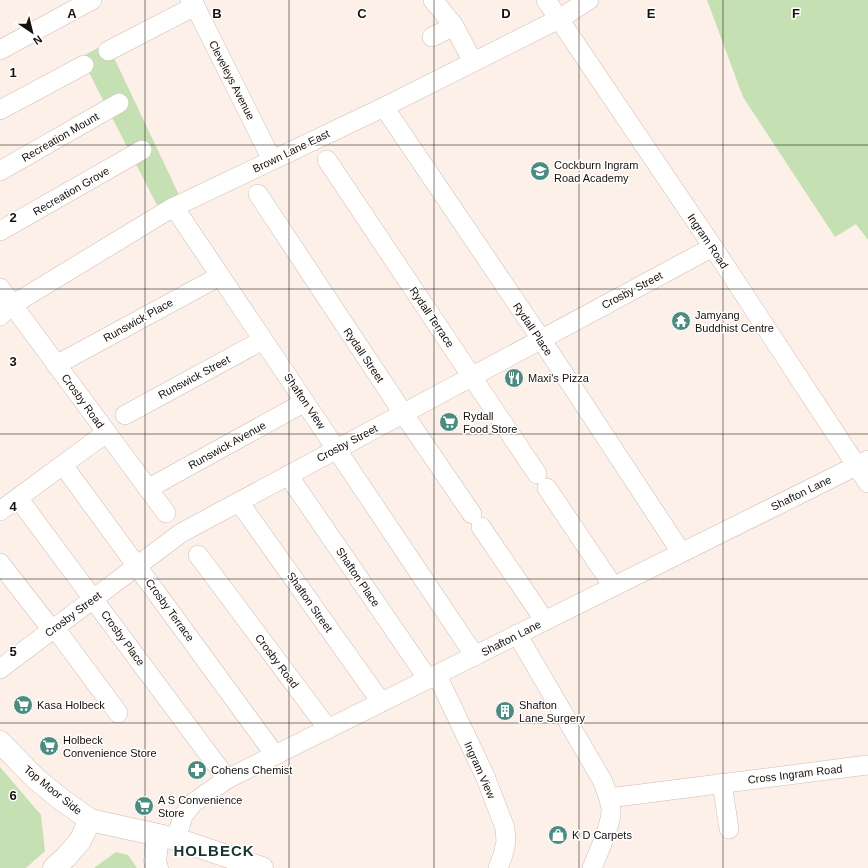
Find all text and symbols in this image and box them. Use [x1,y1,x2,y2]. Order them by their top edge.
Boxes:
text: A [67,6,77,21]
text: B [212,6,222,21]
text: C [357,6,367,21]
text: D [501,6,511,21]
text: E [647,6,656,21]
text: F [792,6,800,21]
north arrow [12,12,52,52]
text: N [31,33,44,47]
street label: Cleveleys Avenue [207,38,257,122]
text: 1 [9,65,17,80]
street label: Recreation Mount [19,110,101,164]
street label: Brown Lane East [251,127,331,175]
place label: Cockburn Ingram Road Academy [554,159,638,184]
school or university icon: Cockburn Ingram Road Academy [529,160,551,182]
street label: Recreation Grove [31,164,111,218]
text: 2 [9,210,17,225]
street label: Ingram Road [685,211,731,271]
street label: Crosby Street [599,269,665,311]
street label: Rydall Terrace [407,285,457,349]
street label: Runswick Place [101,296,175,344]
street label: Rydall Place [511,300,555,358]
place label: Jamyang Buddhist Centre [695,309,774,334]
temple icon: Jamyang Buddhist Centre [670,310,692,332]
street label: Rydall Street [341,326,387,384]
street label: Runswick Street [156,353,232,401]
text: 3 [9,354,17,369]
restaurant icon: Maxi's Pizza [503,367,525,389]
street label: Shafton View [282,371,328,431]
street label: Crosby Road [59,372,107,430]
place label: Maxi's Pizza [528,372,590,384]
place label: Rydall Food Store [463,410,517,435]
supermarket icon: Rydall Food Store [438,411,460,433]
street label: Runswick Avenue [186,419,268,471]
street label: Crosby Street [314,422,380,464]
street label: Shafton Lane [769,473,833,513]
text: 4 [9,499,17,514]
street label: Shafton Place [334,545,382,609]
street label: Shafton Street [285,570,335,634]
street label: Crosby Terrace [143,576,197,644]
street label: Crosby Street [43,589,103,639]
street label: Crosby Place [99,608,147,668]
street label: Shafton Lane [479,618,543,658]
street label: Crosby Road [253,632,301,690]
text: 5 [9,644,17,659]
supermarket icon: Kasa Holbeck [12,694,34,716]
place label: Kasa Holbeck [37,699,105,711]
place label: Shafton Lane Surgery [519,699,586,724]
building icon: Shafton Lane Surgery [494,700,516,722]
place label: Holbeck Convenience Store [63,734,157,759]
supermarket icon: Holbeck Convenience Store [38,735,60,757]
street label: Ingram View [462,740,498,800]
pharmacy icon: Cohens Chemist [186,759,208,781]
street label: Cross Ingram Road [747,762,843,786]
street label: Top Moor Side [22,763,84,817]
place label: Cohens Chemist [211,764,292,776]
text: 6 [9,788,17,803]
place label: A S Convenience Store [158,794,242,819]
supermarket icon: A S Convenience Store [133,795,155,817]
shop icon: K D Carpets [547,824,569,846]
place label: K D Carpets [572,829,632,841]
district label: HOLBECK [173,842,255,859]

